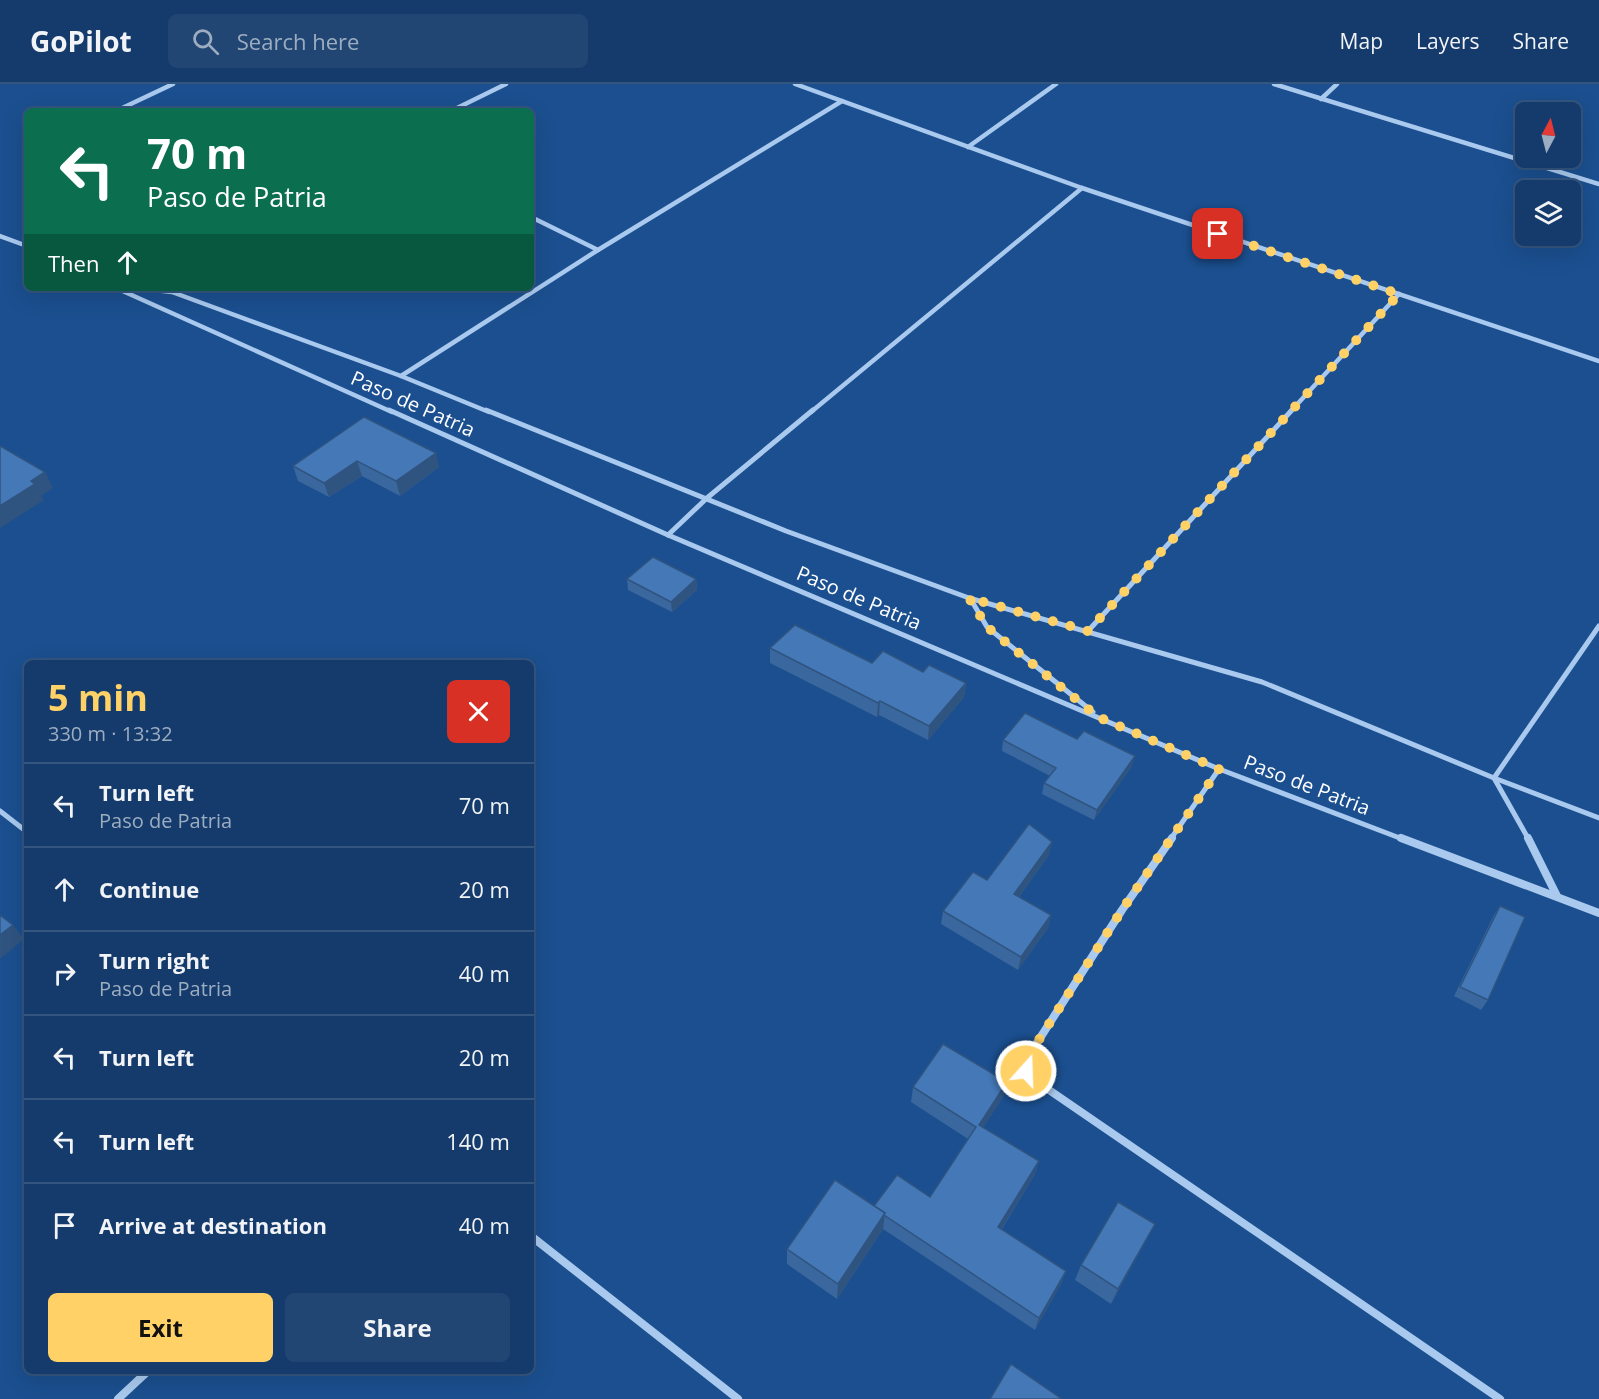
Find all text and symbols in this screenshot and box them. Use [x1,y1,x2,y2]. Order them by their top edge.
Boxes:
search box [168,14,588,68]
text: GoPilot [30,22,132,60]
icon: search [189,25,222,58]
text: Search here [237,26,359,56]
text: Map [1340,27,1383,55]
text: Layers [1416,27,1480,55]
text: Share [1513,27,1569,55]
north arrow [1515,102,1581,168]
map controls [1515,102,1581,246]
text: 70 m [147,124,247,181]
icon: left [48,132,126,210]
text: Paso de Patria [147,178,327,215]
button: layers [1515,180,1581,246]
pin [1192,208,1243,259]
icon: arrive [1201,217,1234,250]
icon: ahead [111,246,144,279]
text: Then [48,248,99,278]
street label: Paso de Patria [347,364,480,443]
street label: Paso de Patria [793,559,926,636]
text: 5 min [48,673,148,722]
button: close [447,680,510,743]
text: 330 m · 13:32 [48,720,173,747]
street label: Paso de Patria [1240,748,1374,821]
text: Turn left [99,777,194,807]
icon: left [48,789,81,822]
text: 70 m [459,790,510,820]
text: Paso de Patria [99,807,232,834]
icon: ahead [48,873,81,906]
text: Continue [99,874,199,904]
text: 20 m [459,874,510,904]
text: Turn right [99,945,210,975]
icon: right [48,957,81,990]
text: 40 m [459,958,510,988]
text: Paso de Patria [99,975,232,1002]
position arrow [994,1039,1058,1103]
icon: left [48,1041,81,1074]
text: Turn left [99,1042,194,1072]
text: 20 m [459,1042,510,1072]
icon: left [48,1125,81,1158]
text: Turn left [99,1126,194,1156]
text: 140 m [446,1126,510,1156]
icon: arrive [48,1209,81,1242]
text: Arrive at destination [99,1210,327,1240]
text: 40 m [459,1210,510,1240]
button: Exit [48,1293,273,1362]
button: Share [285,1293,510,1362]

